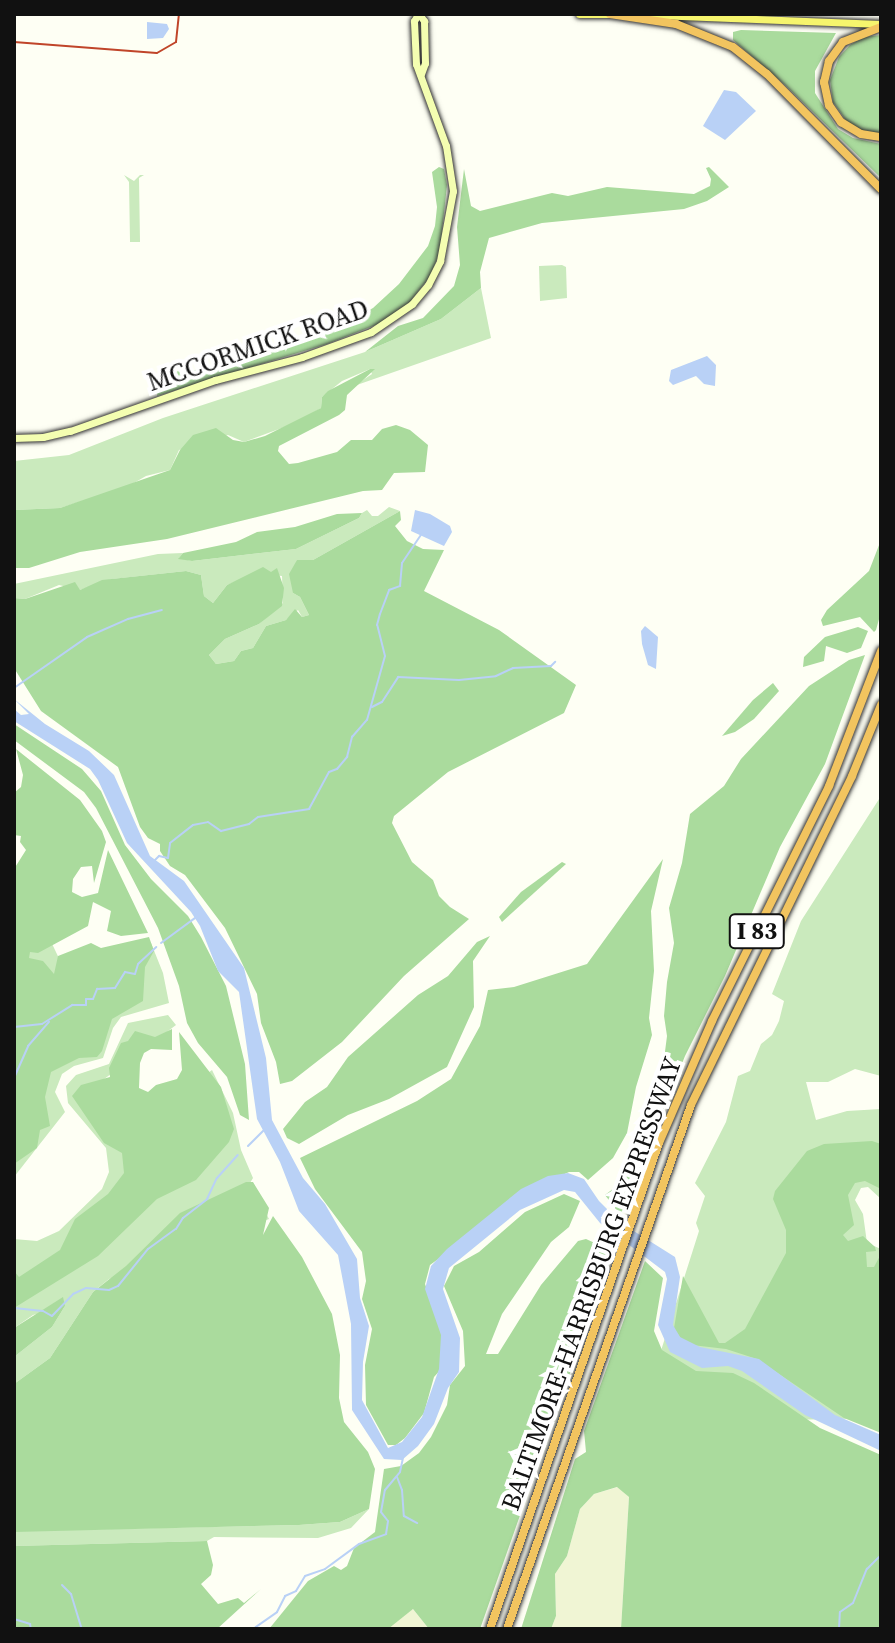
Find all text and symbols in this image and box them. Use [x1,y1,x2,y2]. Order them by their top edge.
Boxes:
street label: MCCORMICK ROAD [143,294,373,398]
road number: I 83 [727,911,787,951]
street label: BALTIMORE-HARRISBURG EXPRESSWAY [495,1053,689,1515]

